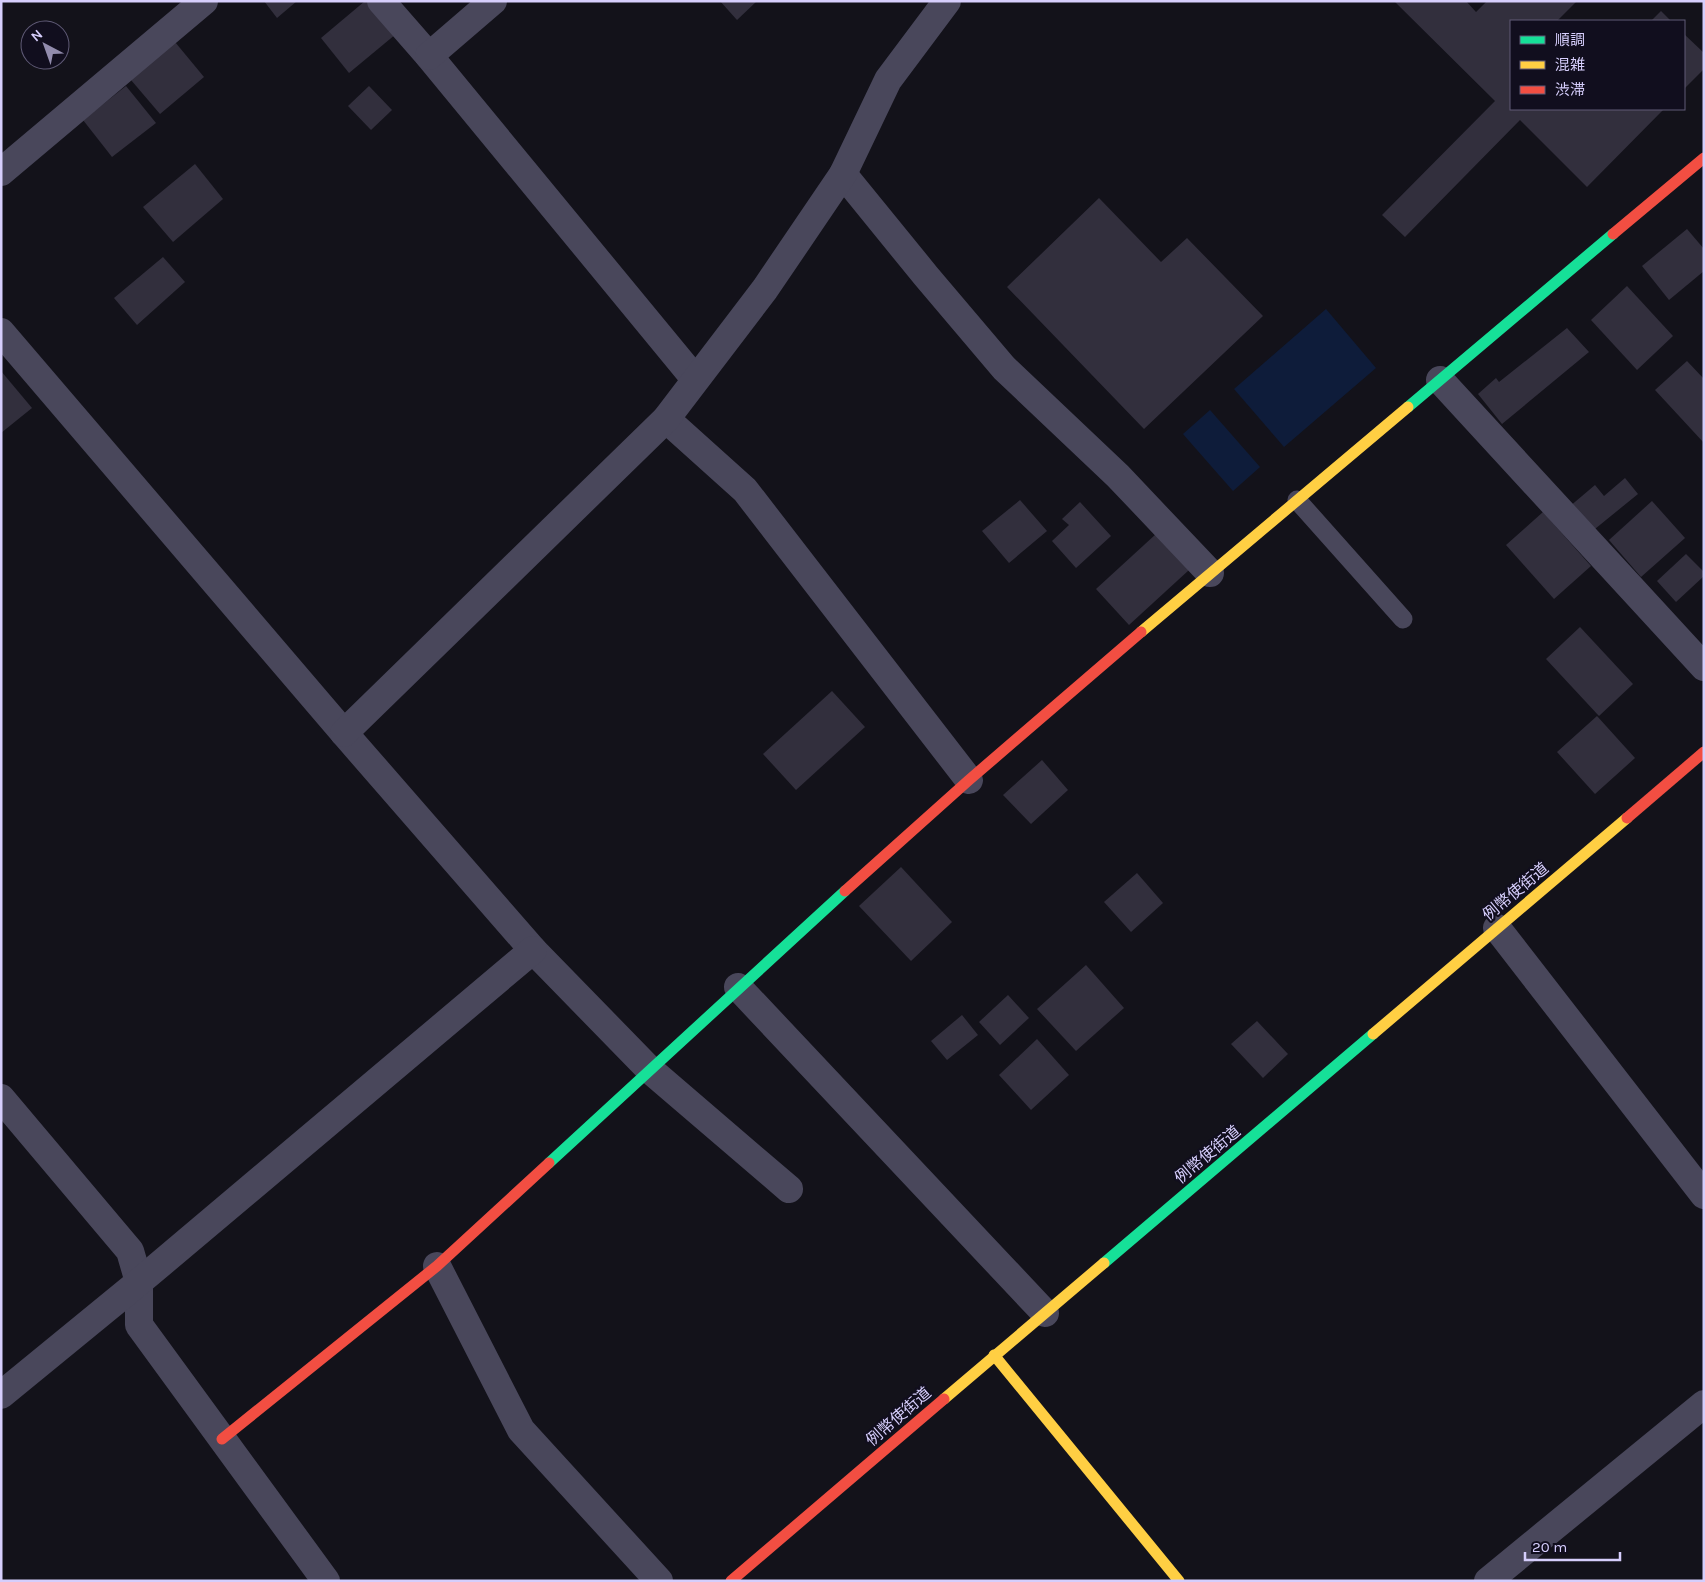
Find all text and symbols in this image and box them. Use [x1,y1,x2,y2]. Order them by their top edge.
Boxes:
north arrow [20,20,70,70]
legend [1510,20,1685,110]
text: N [27,26,46,45]
text: 順調 [1555,31,1585,49]
text: 混雑 [1555,56,1585,74]
text: 渋滞 [1555,81,1585,99]
street label: 例幣使街道 [1479,858,1552,924]
street label: 例幣使街道 [1171,1121,1244,1187]
street label: 例幣使街道 [862,1383,935,1450]
scale bar [1525,1530,1620,1562]
text: 20 m [1532,1538,1567,1556]

